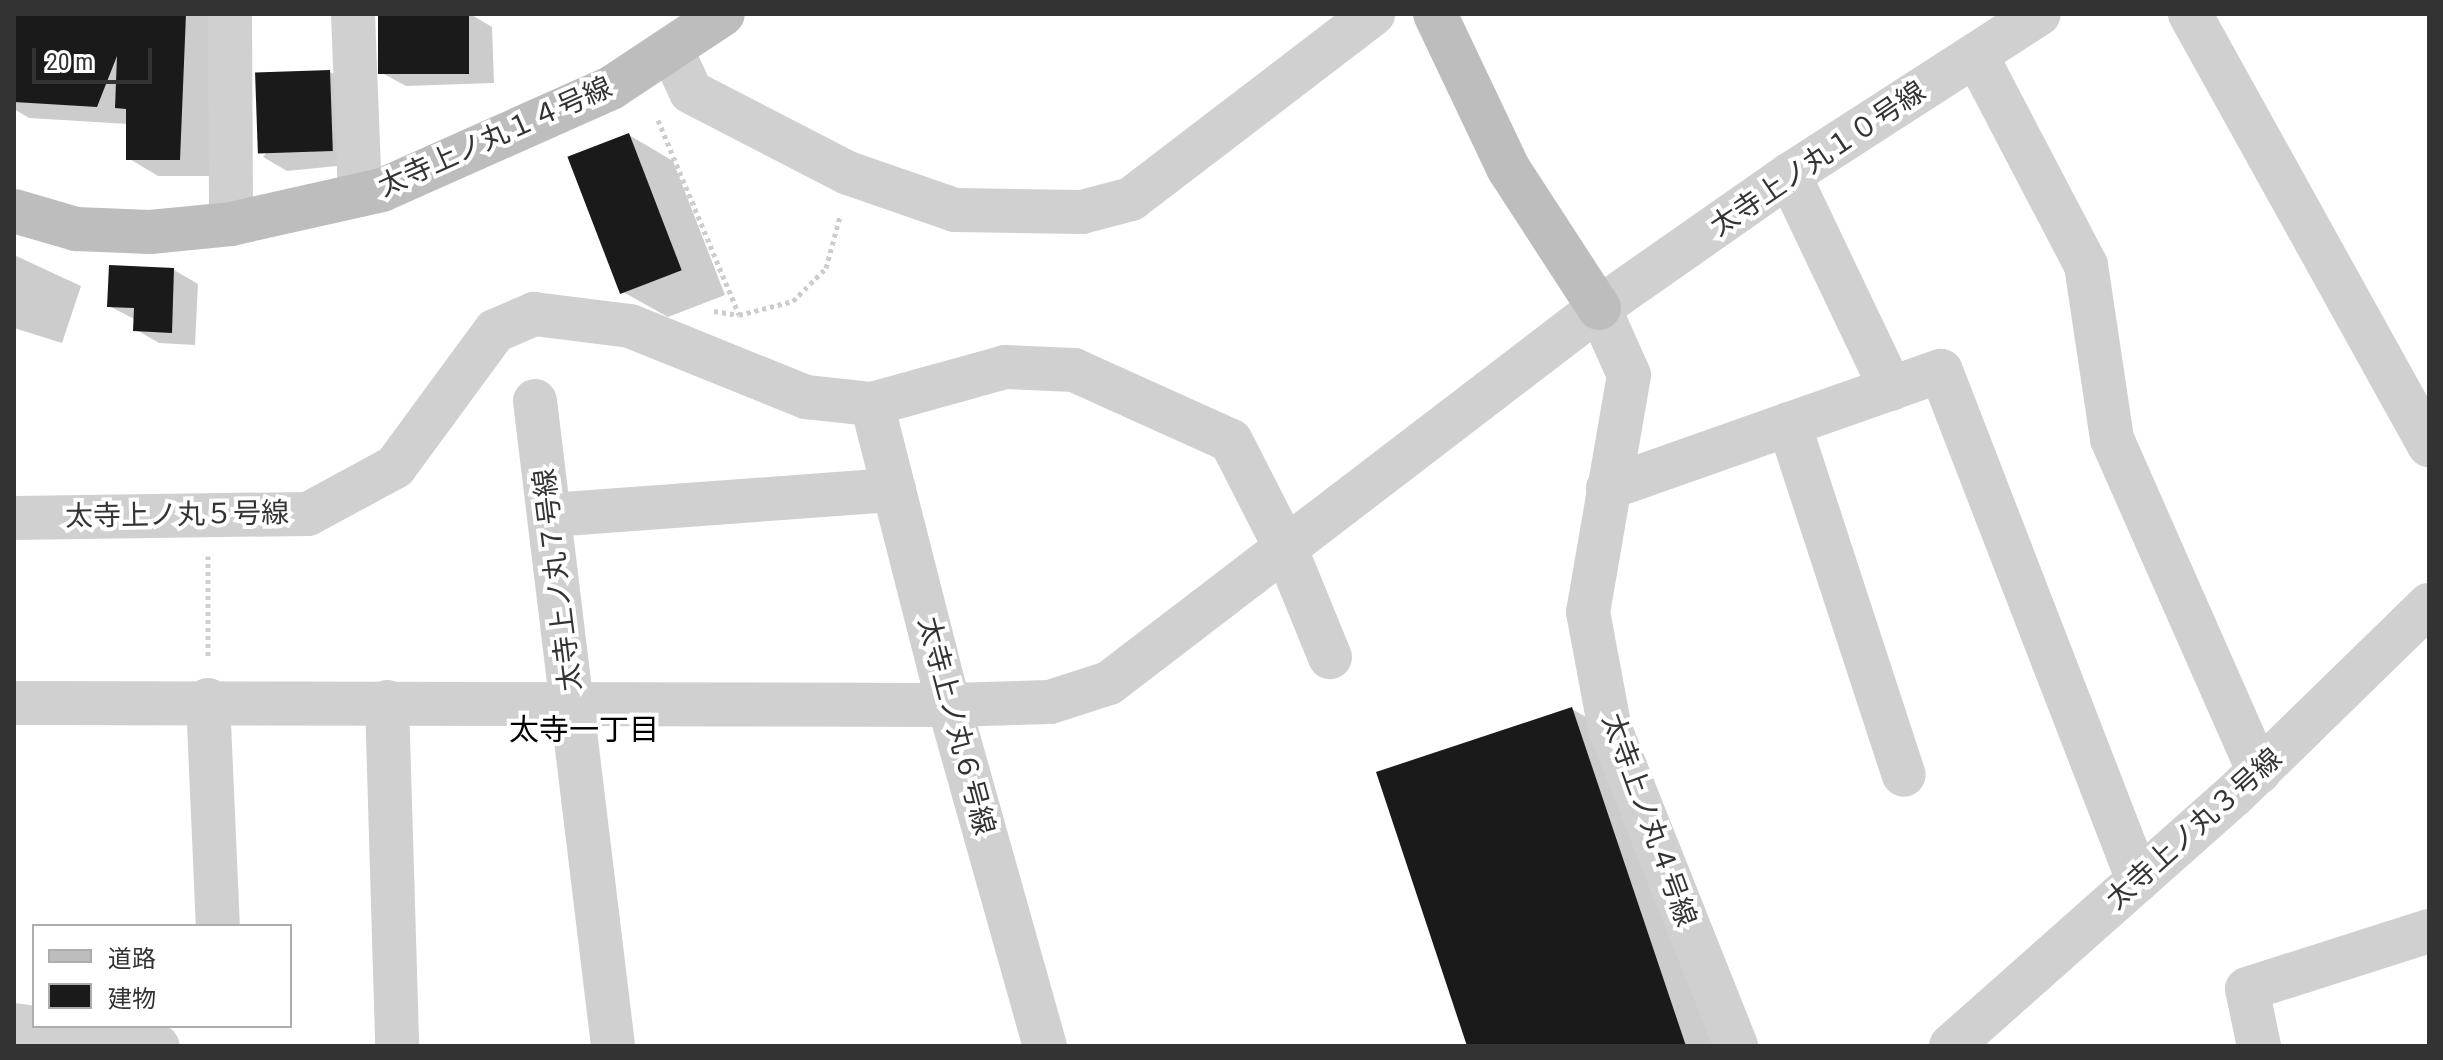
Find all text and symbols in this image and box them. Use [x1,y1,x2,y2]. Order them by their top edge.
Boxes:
scale bar [36,32,156,82]
text: 20 m [46,48,93,76]
street label: 太寺上ノ丸１４号線 [373,70,617,204]
street label: 太寺上ノ丸１０号線 [1704,75,1932,243]
street label: 太寺上ノ丸７号線 [528,467,588,693]
street label: 太寺上ノ丸５号線 [65,496,289,534]
street label: 太寺上ノ丸６号線 [911,613,1001,839]
street label: 太寺上ノ丸４号線 [1595,709,1703,931]
district label: 太寺一丁目 [509,712,659,748]
street label: 太寺上ノ丸３号線 [2100,742,2288,916]
legend [32,924,292,1028]
text: 道路 [108,945,156,973]
text: 建物 [108,985,156,1013]

